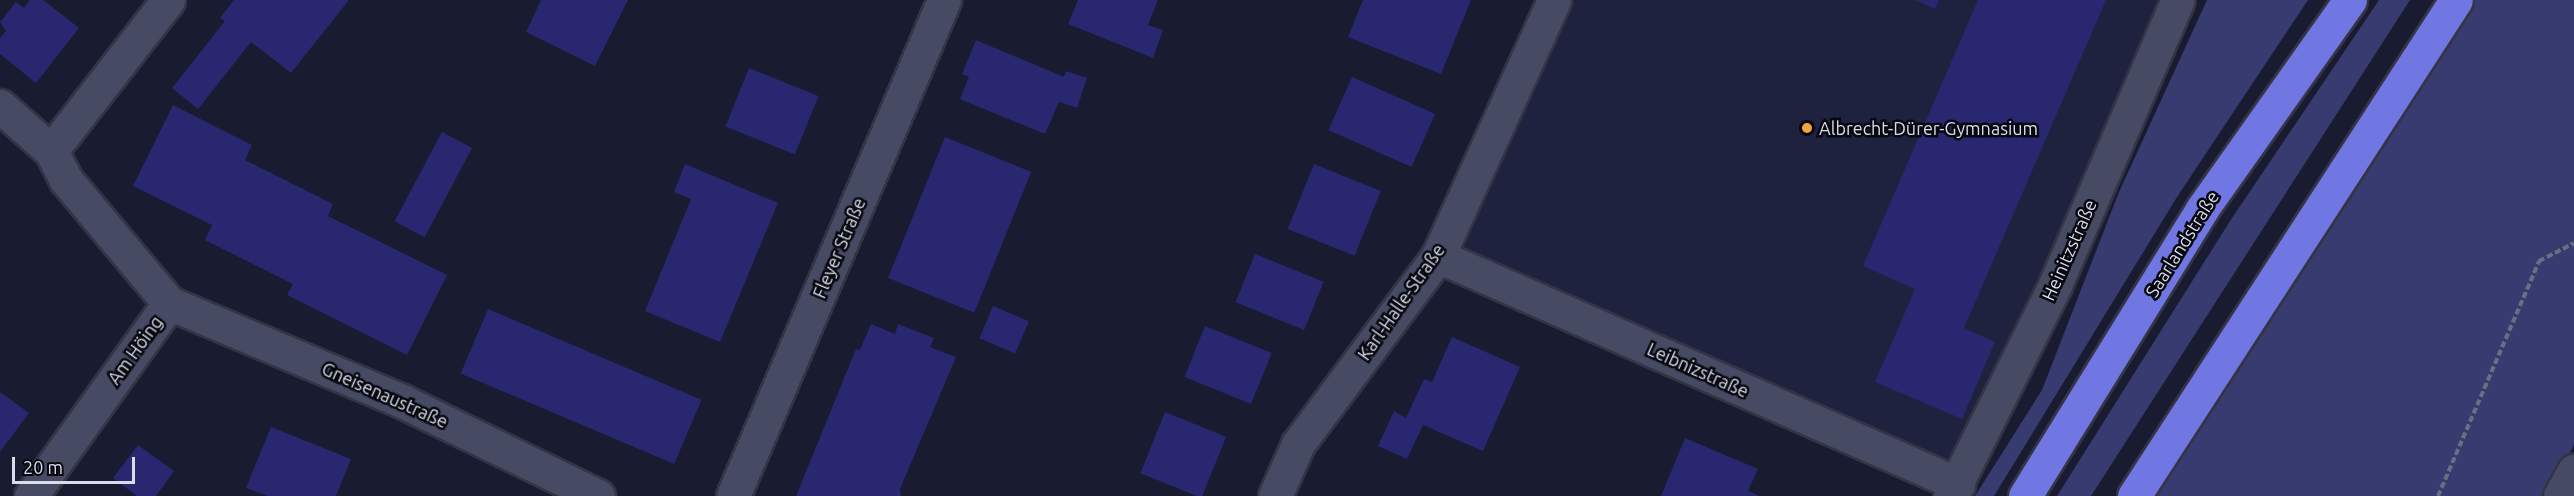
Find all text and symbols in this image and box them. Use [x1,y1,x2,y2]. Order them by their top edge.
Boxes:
place label: Albrecht-Dürer-Gymnasium [1819,117,2038,139]
marker: Albrecht-Dürer-Gymnasium [1800,121,1814,135]
street label: Saarlandstraße [2141,187,2223,301]
street label: Fleyer Straße [808,195,870,301]
street label: Heinitzstraße [2037,196,2101,304]
street label: Karl-Halle-Straße [1353,240,1449,364]
street label: Am Höing [103,312,167,388]
street label: Leibnizstraße [1644,338,1752,402]
street label: Gneisenaustraße [319,358,451,432]
scale bar [15,445,138,483]
text: 20 m [23,457,63,477]

